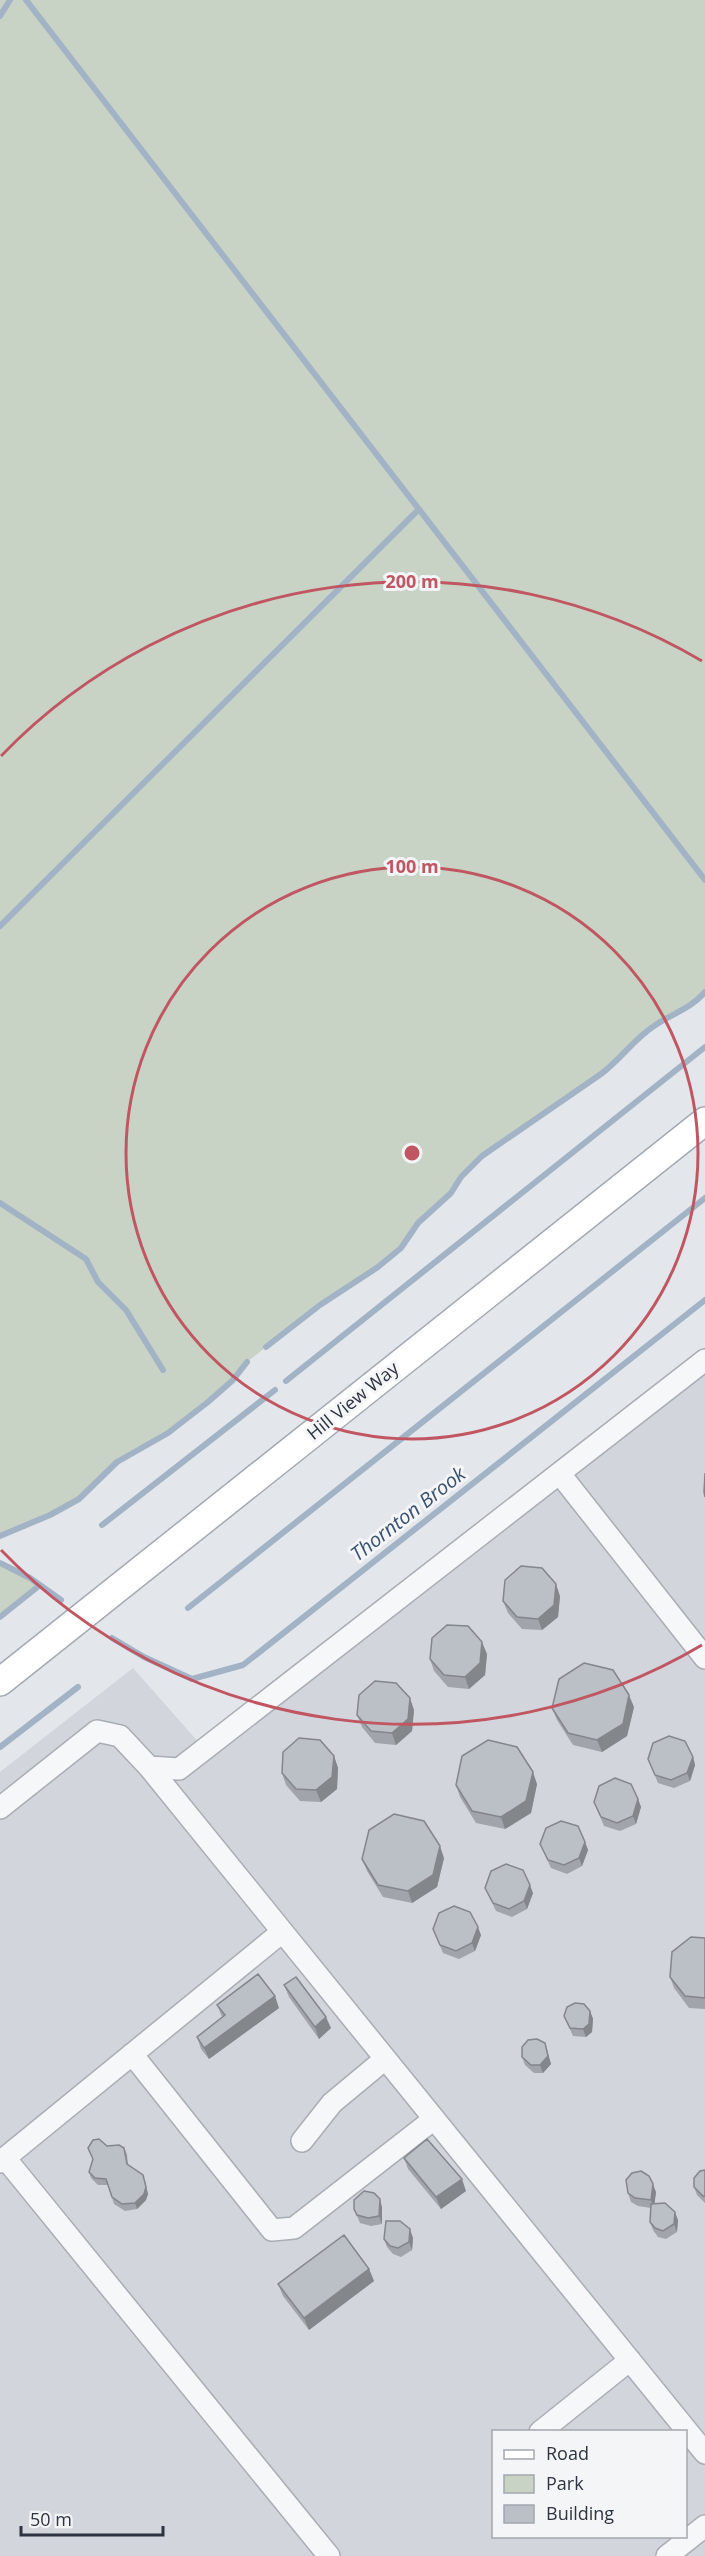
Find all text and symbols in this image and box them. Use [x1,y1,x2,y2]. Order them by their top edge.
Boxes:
text: 200 m [385,569,439,593]
text: 100 m [385,854,439,878]
centre of rings [402,1143,422,1163]
street label: Hill View Way [302,1355,404,1445]
water label: Thornton Brook [345,1459,472,1567]
legend [492,2430,687,2538]
text: Road [546,2441,589,2465]
text: Park [546,2471,584,2495]
scale bar [21,2499,164,2537]
text: Building [546,2501,614,2525]
text: 50 m [30,2507,72,2531]

